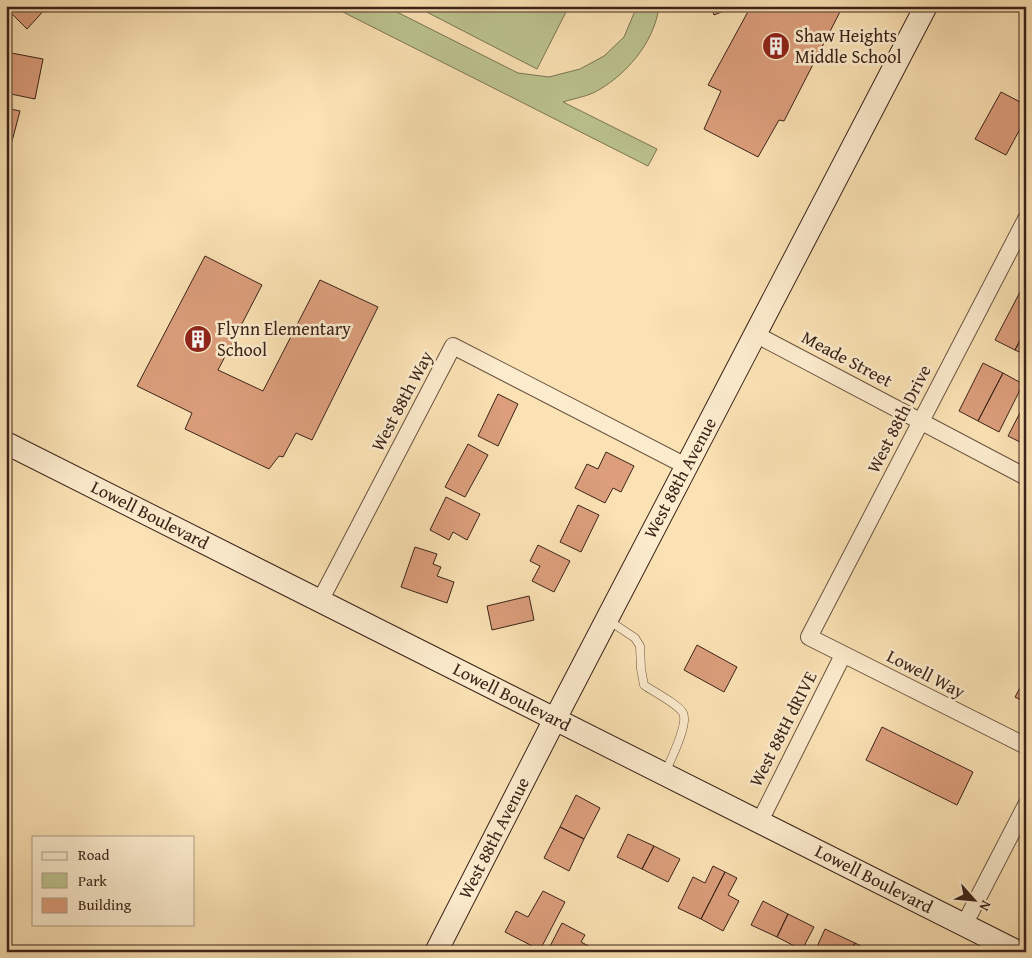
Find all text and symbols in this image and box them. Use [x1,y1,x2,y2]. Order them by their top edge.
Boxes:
place label: Shaw Heights Middle School [795,22,902,70]
building icon: Shaw Heights Middle School [761,31,791,61]
place label: Flynn Elementary School [217,315,351,363]
street label: Meade Street [797,323,898,394]
building icon: Flynn Elementary School [183,324,213,354]
street label: West 88th Way [364,346,439,456]
street label: West 88th Drive [860,360,938,478]
street label: West 88th Avenue [636,412,723,543]
street label: Lowell Boulevard [87,473,214,556]
street label: Lowell Way [882,642,970,705]
street label: Lowell Boulevard [449,655,576,738]
street label: West 88tH dRIVE [742,666,823,791]
street label: West 88th Avenue [451,772,536,903]
legend [32,836,195,926]
street label: Lowell Boulevard [811,837,938,920]
text: Road [78,844,109,865]
text: Park [78,870,107,891]
north arrow [950,876,1000,926]
text: Building [78,894,132,915]
text: N [974,897,997,915]

